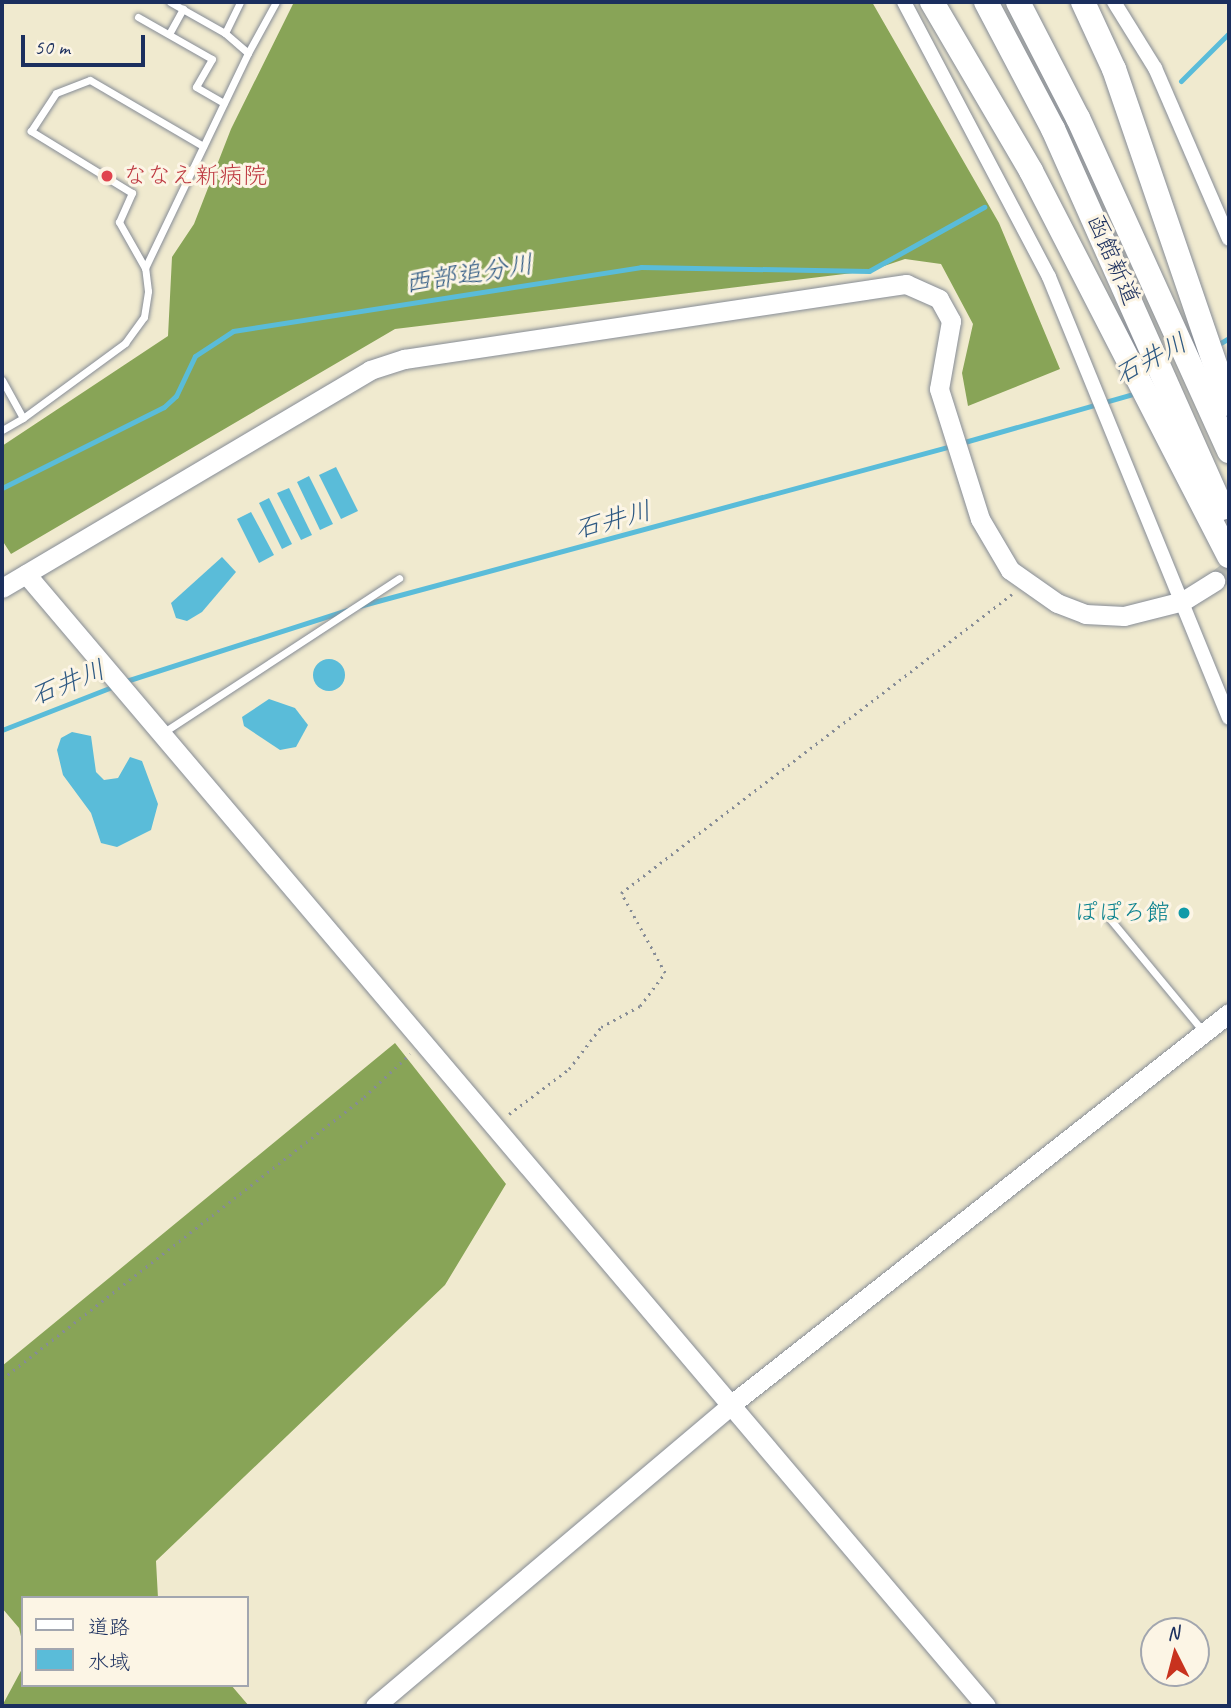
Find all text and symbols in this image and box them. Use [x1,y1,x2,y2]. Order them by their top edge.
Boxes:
scale bar [24,21,149,65]
text: 50 m [34,34,70,60]
place label: ななえ新病院 [123,162,267,190]
marker: ななえ新病院 [97,166,117,186]
street label: 函館新道 [1080,210,1146,310]
water label: 西部追分川 [402,248,536,300]
water label: 石井川 [1109,327,1193,391]
water label: 石井川 [571,495,655,545]
water label: 石井川 [26,654,110,712]
place label: ぽぽろ館 [1074,899,1170,927]
marker: ぽぽろ館 [1176,905,1192,921]
legend [21,1596,248,1687]
text: 道路 [88,1614,130,1640]
north arrow [1140,1617,1210,1687]
text: N [1166,1621,1180,1646]
text: 水域 [88,1649,130,1675]

